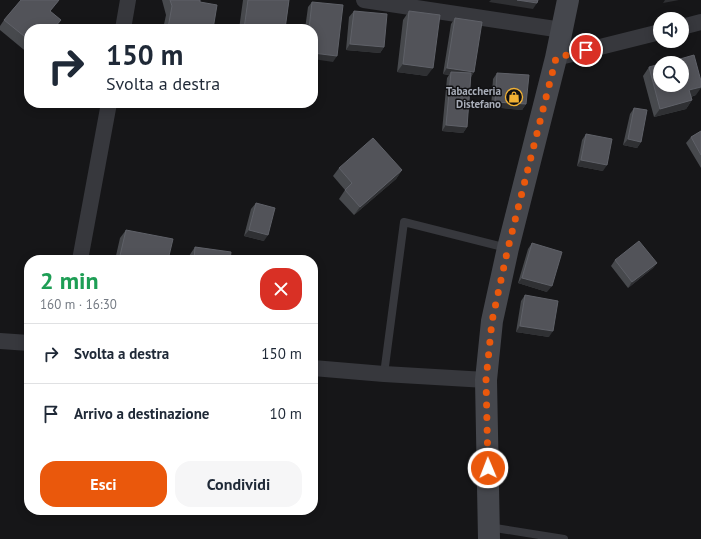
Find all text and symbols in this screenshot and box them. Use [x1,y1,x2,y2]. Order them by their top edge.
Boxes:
map controls [653,12,689,92]
button: sound [653,12,689,48]
pin [569,33,603,67]
text: 150 m [106,36,183,73]
icon: arrive [575,39,597,61]
icon: right [40,40,92,92]
button: search [653,56,689,92]
text: Svolta a destra [106,72,220,95]
place label: Tabaccheria Distefano [446,84,501,111]
shop icon: Tabaccheria Distefano [504,87,524,107]
text: 2 min [40,265,99,296]
button: close [260,268,302,310]
text: 160 m · 16:30 [40,296,117,313]
icon: right [40,343,62,365]
text: Svolta a destra [74,344,169,363]
text: 150 m [261,344,302,363]
icon: arrive [40,403,62,425]
text: Arrivo a destinazione [74,404,209,423]
text: 10 m [269,404,302,423]
position arrow [467,447,509,489]
button: Esci [40,461,167,507]
button: Condividi [175,461,302,507]

